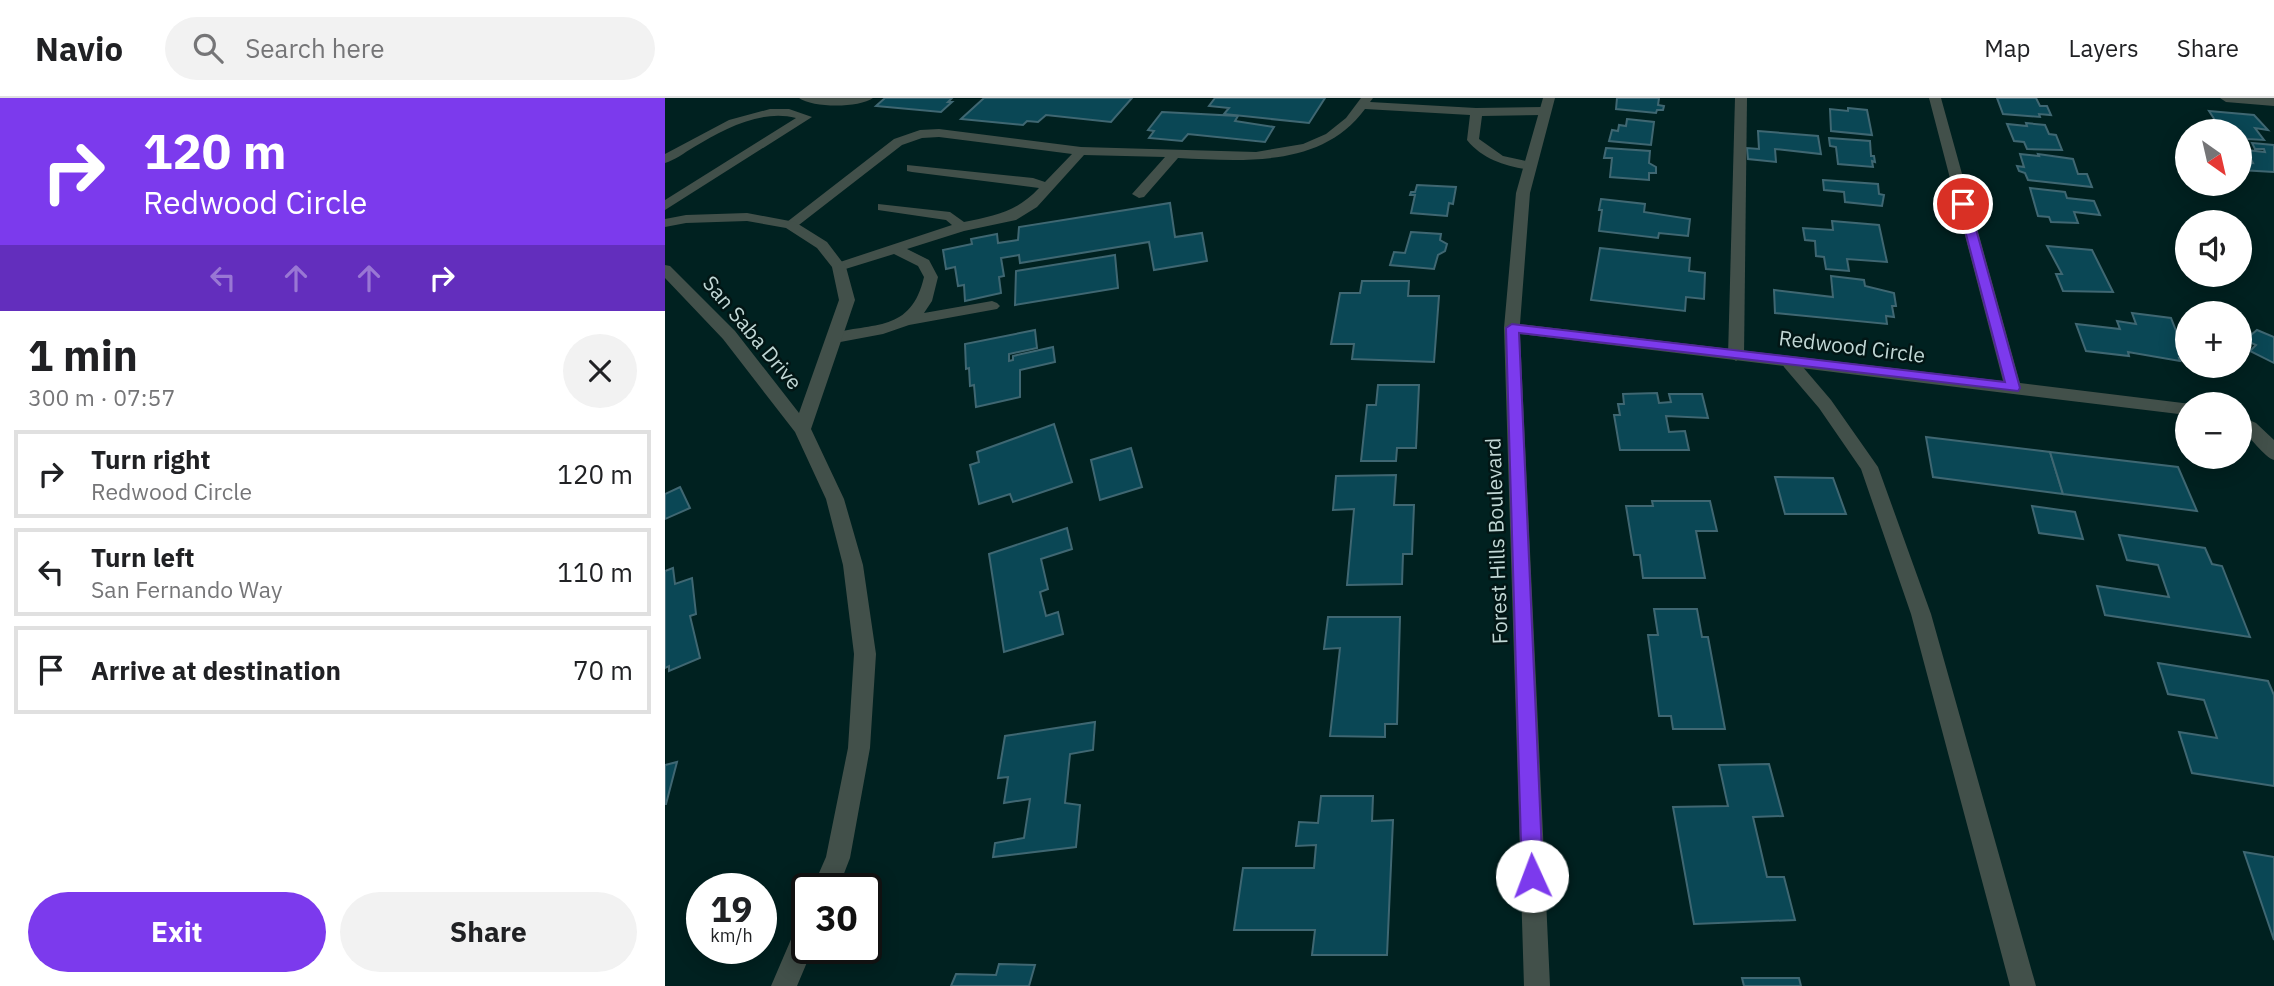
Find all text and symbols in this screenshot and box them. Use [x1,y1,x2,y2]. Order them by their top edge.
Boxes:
search box [165,17,655,80]
text: Navio [35,27,123,70]
icon: search [189,29,227,67]
text: Search here [245,31,385,65]
text: Map [1984,32,2031,64]
text: Layers [2069,32,2139,64]
text: Share [2177,32,2239,64]
text: 120 m [143,119,287,182]
north arrow [2175,119,2252,196]
map controls [2175,119,2252,469]
icon: right [28,126,119,217]
pin [1933,174,1993,234]
text: Redwood Circle [143,181,367,223]
icon: arrive [1944,185,1982,223]
button: sound [2175,210,2252,287]
icon: left [204,259,242,297]
icon: ahead [277,259,315,297]
icon: ahead [350,259,388,297]
icon: right [423,259,461,297]
street label: San Saba Drive [697,269,809,395]
button: + [2175,301,2252,378]
street label: Redwood Circle [1777,323,1927,369]
text: 1 min [28,328,138,383]
button: close [563,334,637,408]
text: 300 m · 07:57 [28,382,175,412]
button: − [2175,392,2252,469]
street label: Forest Hills Boulevard [1478,437,1514,645]
text: Turn right [91,442,210,476]
icon: right [32,455,70,493]
text: 120 m [557,457,633,491]
text: Redwood Circle [91,476,252,506]
text: Turn left [91,540,194,574]
icon: left [32,553,70,591]
text: 110 m [557,555,633,589]
text: San Fernando Way [91,574,282,604]
icon: arrive [32,651,70,689]
text: Arrive at destination [91,653,341,687]
text: 70 m [573,653,633,687]
position arrow [1495,839,1569,913]
speed limit sign: 30 [791,873,882,964]
text: 19 [710,886,753,932]
button: Exit [28,892,326,972]
button: Share [340,892,637,972]
text: km/h [710,924,753,947]

